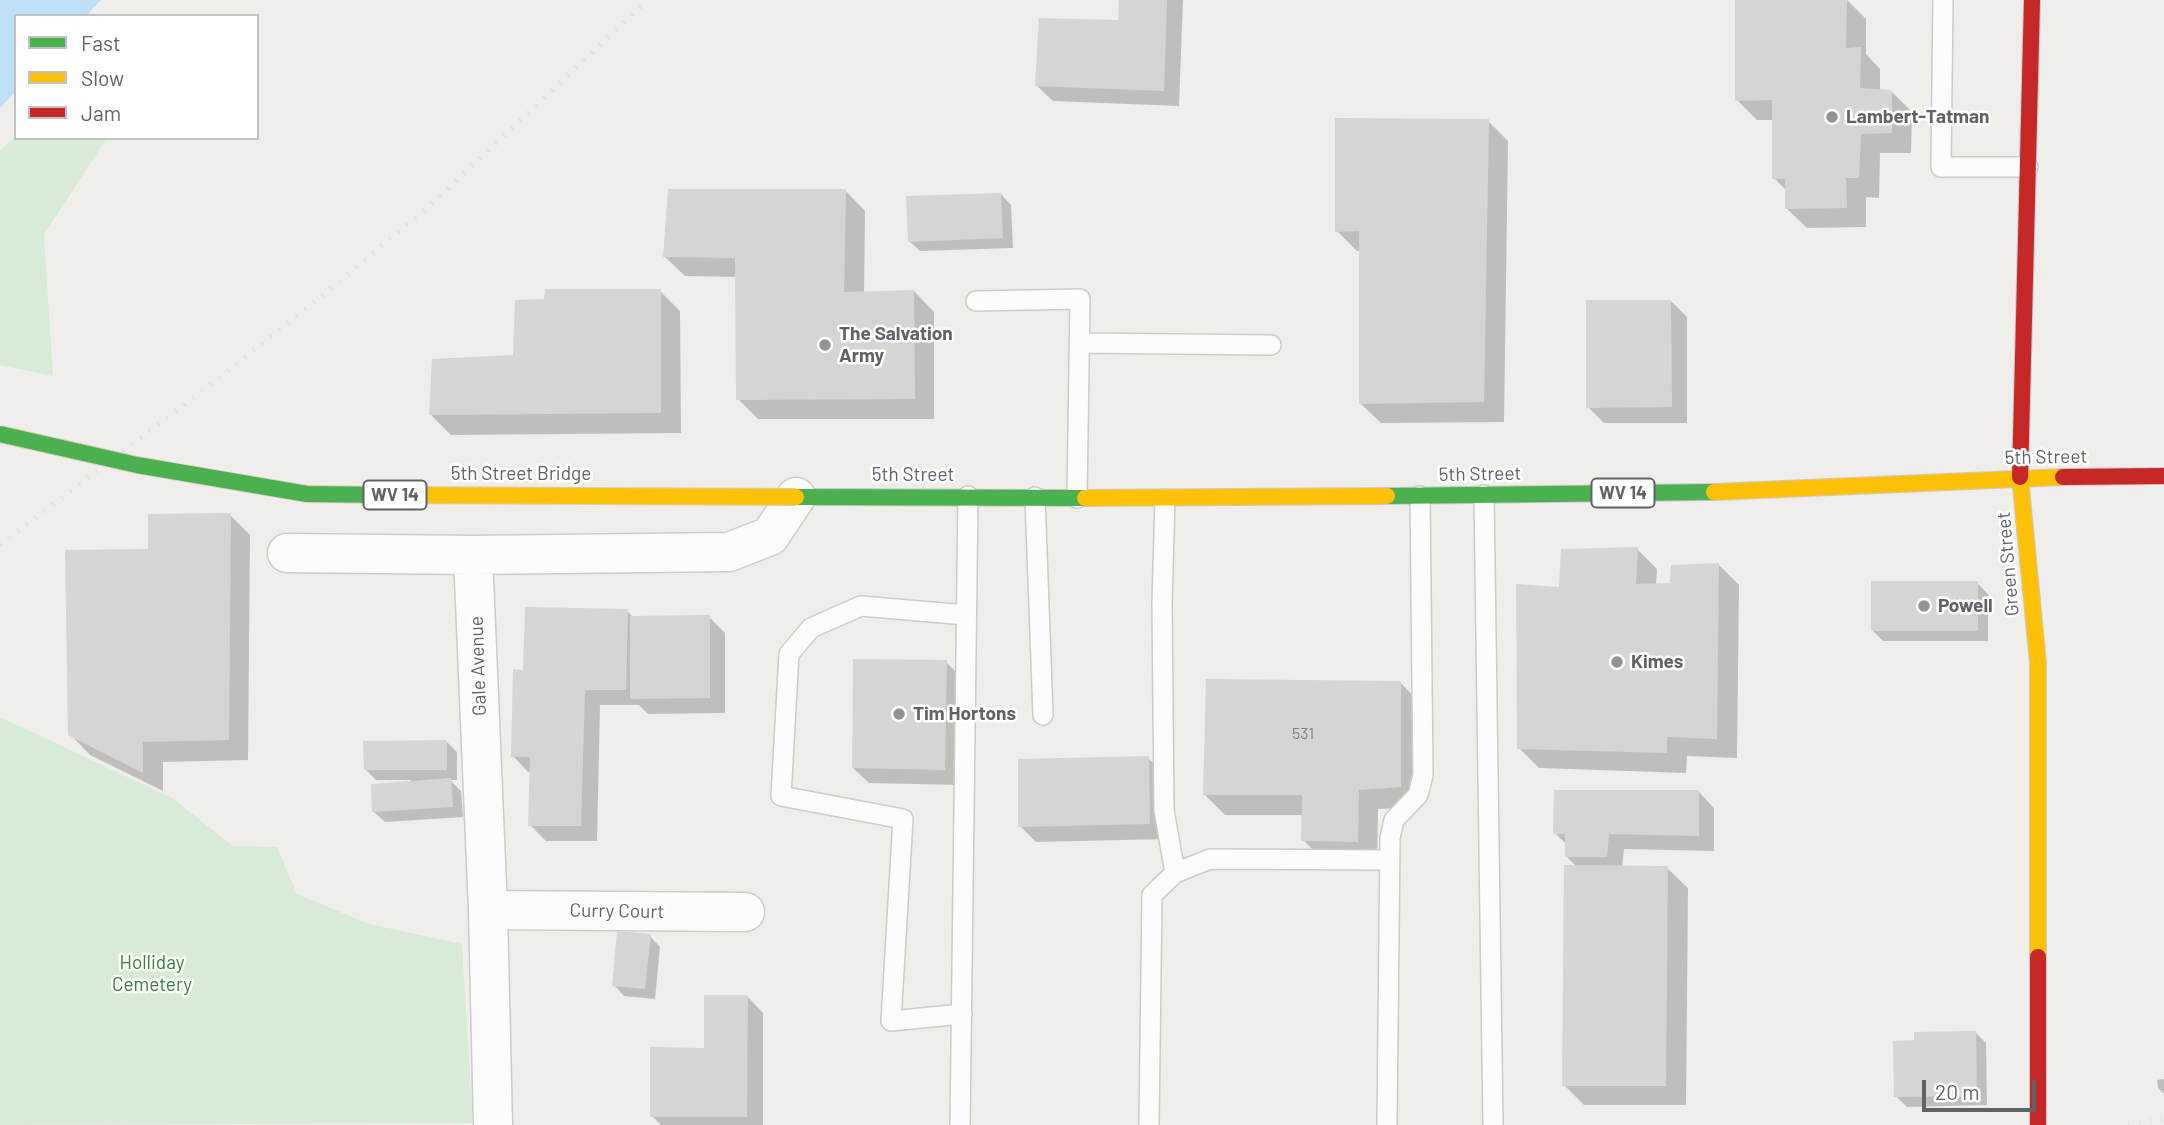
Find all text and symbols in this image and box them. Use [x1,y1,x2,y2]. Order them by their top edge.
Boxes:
legend [14,14,259,140]
text: Fast [81,30,121,55]
text: Slow [81,65,124,90]
text: Jam [81,100,121,125]
place label: Lambert-Tatman [1846,106,1989,128]
marker: Lambert-Tatman [1824,109,1840,125]
place label: The Salvation Army [839,323,953,367]
marker: The Salvation Army [817,337,833,353]
street label: 5th Street [2005,445,2087,469]
street label: 5th Street [1439,462,1521,486]
street label: 5th Street Bridge [451,463,591,485]
street label: 5th Street [872,464,954,486]
road number: WV 14 [1592,478,1654,508]
road number: WV 14 [364,480,426,509]
street label: Green Street [1992,511,2024,617]
place label: Powell [1938,595,1993,617]
marker: Powell [1916,598,1932,614]
street label: Gale Avenue [465,616,491,716]
place label: Kimes [1631,651,1683,673]
marker: Kimes [1609,654,1625,670]
place label: Tim Hortons [913,703,1016,725]
marker: Tim Hortons [891,706,907,722]
house number: 531 [1292,724,1314,744]
street label: Curry Court [569,899,665,923]
park label: Holliday Cemetery [112,952,192,996]
scale bar [1926,1066,2040,1110]
text: 20 m [1935,1079,1980,1104]

